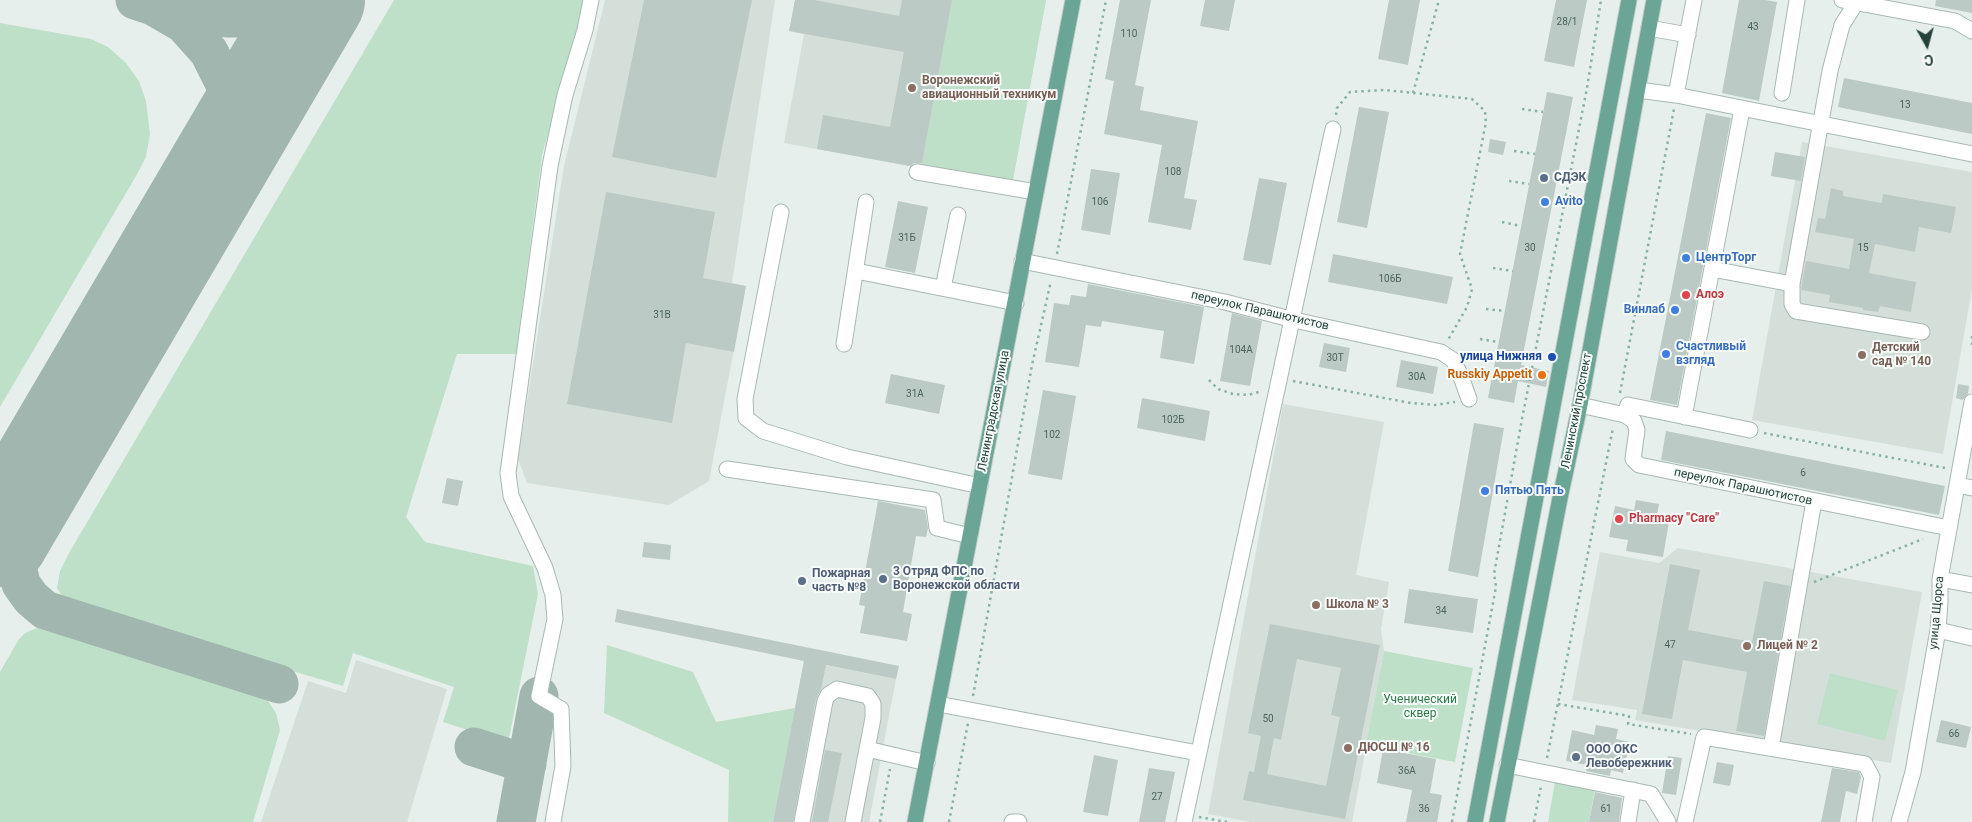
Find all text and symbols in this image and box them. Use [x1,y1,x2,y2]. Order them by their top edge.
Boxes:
house number: 28/1 [1557,16,1577,28]
north arrow [1902,20,1952,70]
house number: 43 [1747,21,1759,33]
house number: 110 [1121,28,1137,40]
text: С [1923,51,1934,68]
place label: Воронежский авиационный техникум [922,74,1056,102]
marker: Воронежский авиационный техникум [906,82,918,94]
house number: 13 [1899,99,1911,111]
house number: 108 [1165,166,1181,178]
place label: СДЭК [1554,171,1586,185]
marker: СДЭК [1538,172,1550,184]
place label: Avito [1555,195,1583,209]
house number: 106 [1092,196,1108,208]
marker: Avito [1539,196,1551,208]
house number: 31Б [898,232,916,244]
house number: 30 [1524,242,1536,254]
house number: 15 [1857,242,1869,254]
place label: ЦентрТорг [1696,251,1756,265]
marker: ЦентрТорг [1680,252,1692,264]
house number: 106Б [1378,273,1402,285]
street label: переулок Парашютистов [1190,288,1330,334]
place label: Алоэ [1696,288,1724,302]
marker: Алоэ [1680,289,1692,301]
place label: Винлаб [1624,303,1665,317]
marker: Винлаб [1669,304,1681,316]
house number: 31В [653,309,671,321]
place label: Счастливый взгляд [1676,340,1746,368]
place label: Детский сад № 140 [1872,341,1931,369]
house number: 104А [1229,344,1253,356]
marker: Счастливый взгляд [1660,348,1672,360]
street label: Ленинградская улица [975,349,1013,473]
marker: Детский сад № 140 [1856,349,1868,361]
place label: улица Нижняя [1460,350,1542,364]
marker: улица Нижняя [1546,351,1558,363]
house number: 30Т [1326,352,1344,364]
street label: Ленинский проспект [1559,352,1595,470]
place label: Russkiy Appetit [1448,368,1532,382]
marker: Russkiy Appetit [1536,369,1548,381]
house number: 30А [1408,371,1426,383]
house number: 31А [906,388,924,400]
house number: 102Б [1161,414,1185,426]
house number: 102 [1044,429,1060,441]
street label: переулок Парашютистов [1673,465,1813,509]
house number: 6 [1800,467,1806,479]
place label: Пятью Пять [1495,484,1564,498]
marker: Пятью Пять [1479,485,1491,497]
place label: Pharmacy "Care" [1629,512,1719,526]
marker: Pharmacy "Care" [1613,513,1625,525]
place label: 3 Отряд ФПС по Воронежской области [893,565,1020,593]
place label: Пожарная часть №8 [812,567,871,595]
marker: 3 Отряд ФПС по Воронежской области [877,573,889,585]
marker: Пожарная часть №8 [796,575,808,587]
street label: улица Щорса [1927,576,1947,650]
place label: Школа № 3 [1326,598,1389,612]
marker: Школа № 3 [1310,599,1322,611]
house number: 34 [1435,605,1447,617]
house number: 47 [1664,639,1676,651]
place label: Лицей № 2 [1757,639,1818,653]
marker: Лицей № 2 [1741,640,1753,652]
park label: Ученический сквер [1383,693,1457,721]
house number: 50 [1262,713,1274,725]
house number: 66 [1948,728,1960,740]
place label: ДЮСШ № 16 [1358,741,1430,755]
marker: ДЮСШ № 16 [1342,742,1354,754]
place label: ООО ОКС Левобережник [1586,743,1672,771]
marker: ООО ОКС Левобережник [1570,751,1582,763]
house number: 36А [1398,765,1416,777]
house number: 27 [1151,791,1163,803]
house number: 36 [1418,803,1430,815]
house number: 61 [1600,803,1612,815]

